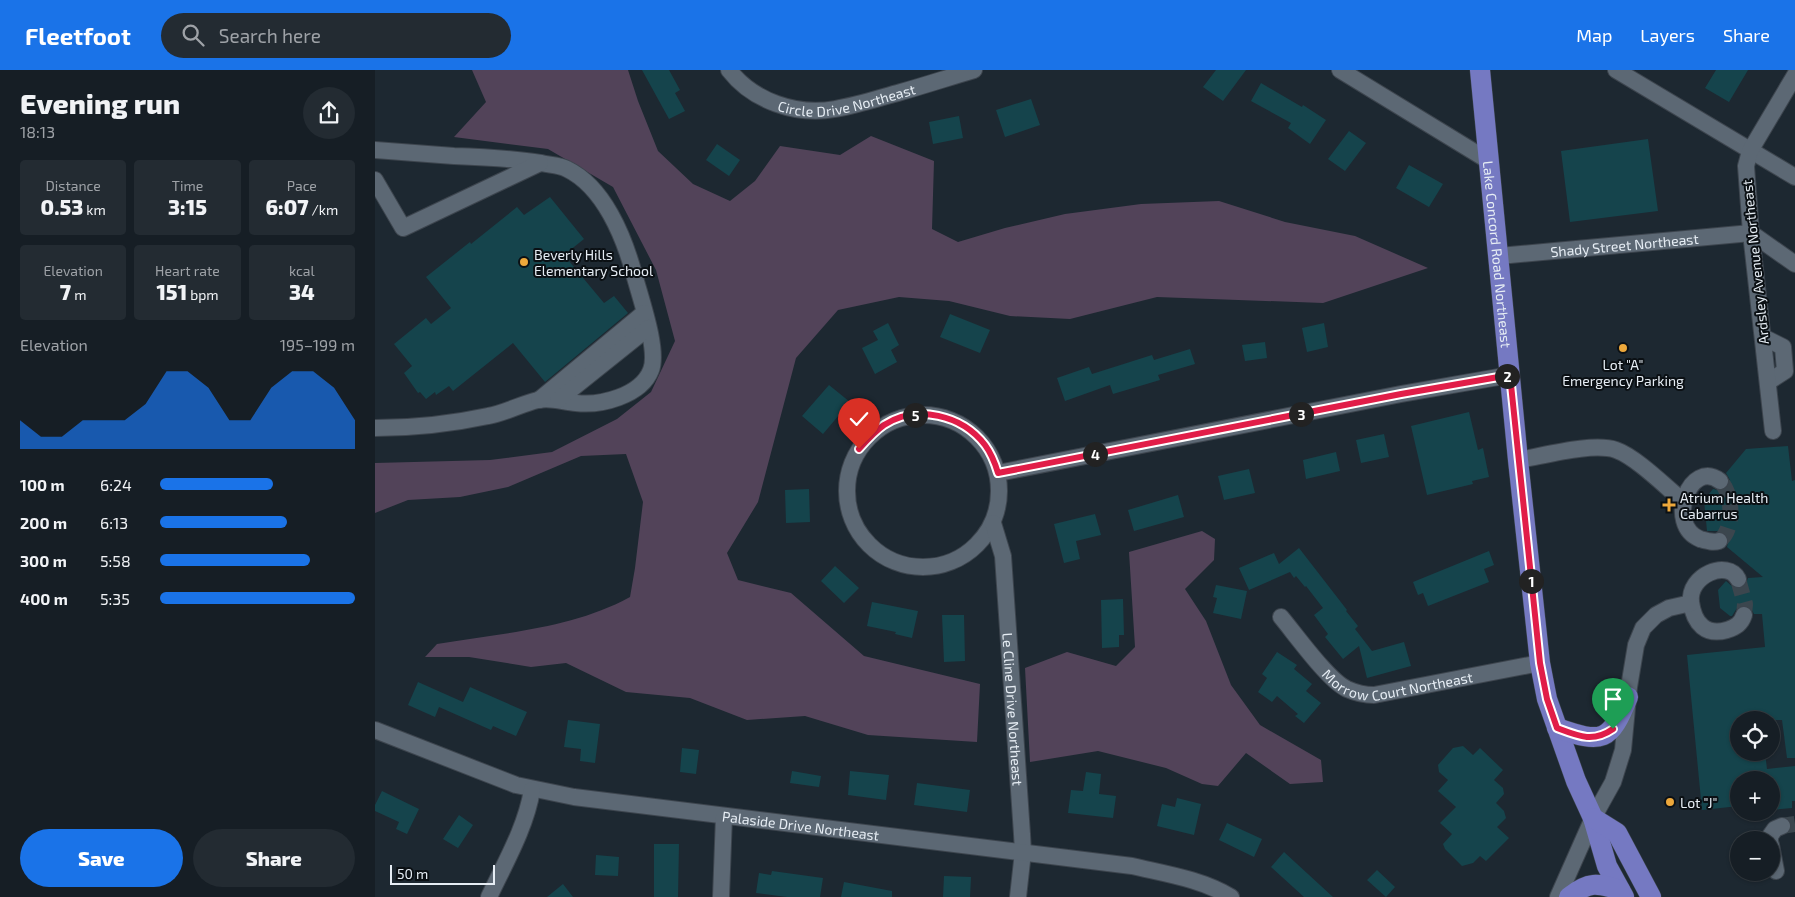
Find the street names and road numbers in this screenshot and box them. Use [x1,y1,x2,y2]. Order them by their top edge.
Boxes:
street label: Circle Drive Northeast [776,80,917,119]
street label: Lake Concord Road Northeast [1480,160,1516,348]
street label: Ardsley Avenue Northeast [1738,179,1772,345]
street label: Shady Street Northeast [1550,229,1699,260]
street label: Le Cline Drive Northeast [1000,632,1027,786]
street label: Morrow Court Northeast [1319,665,1474,704]
street label: Palaside Drive Northeast [721,807,880,843]

